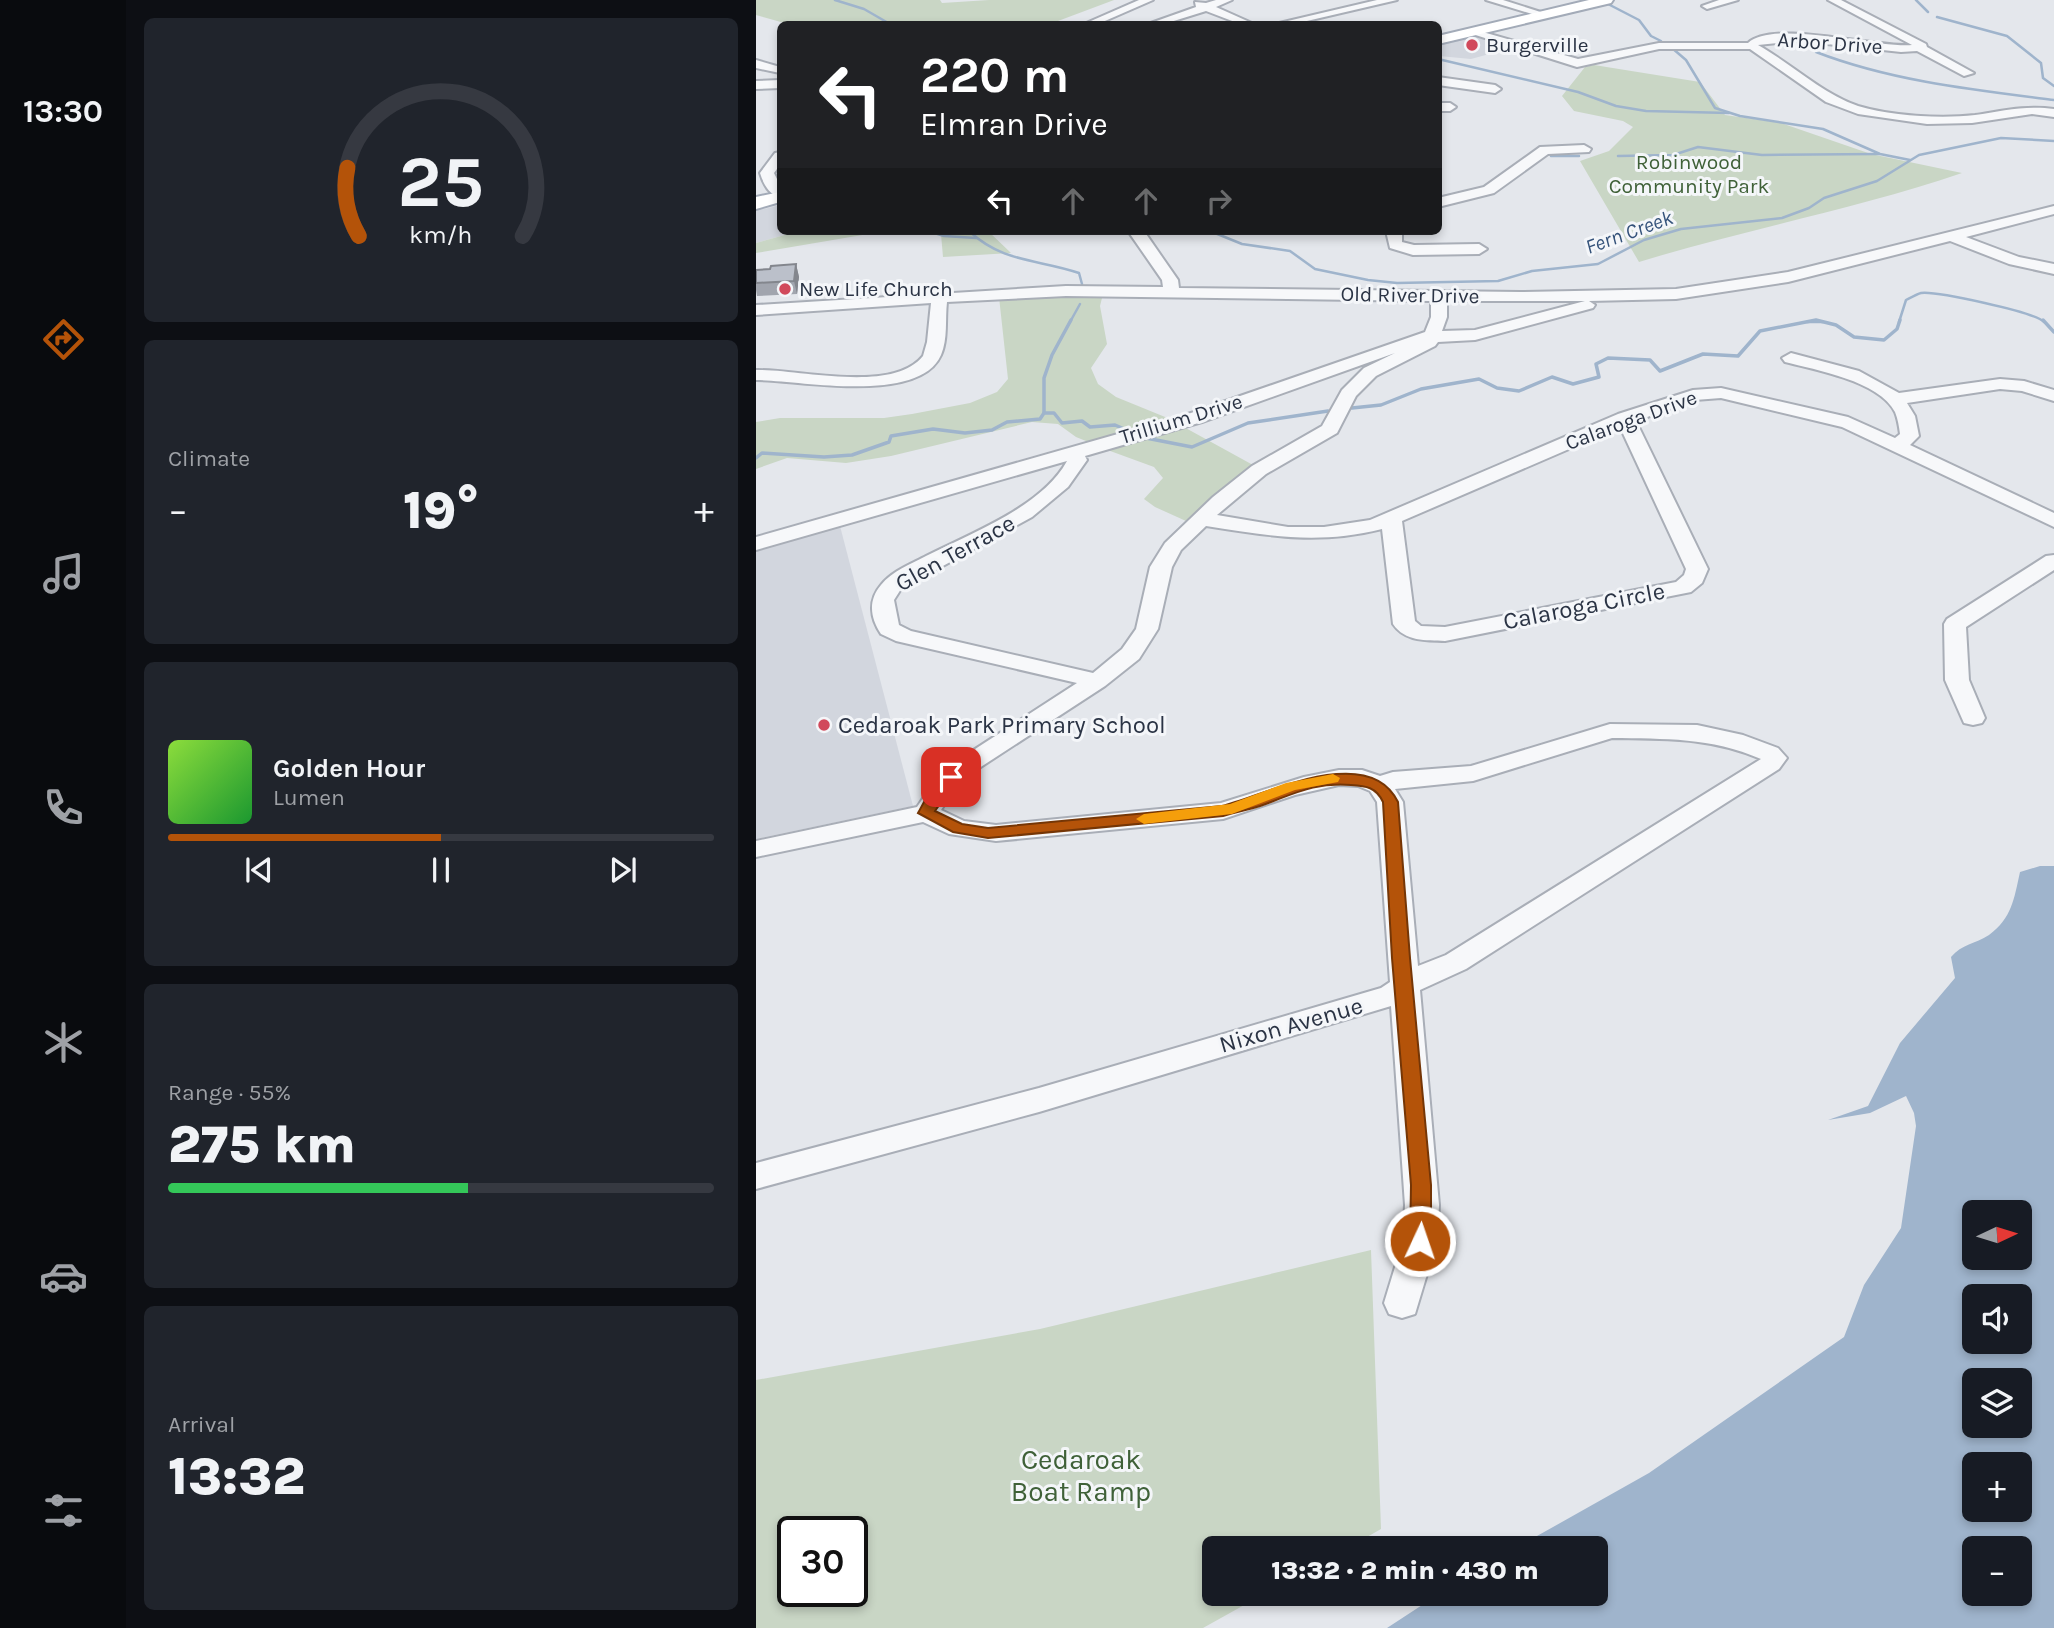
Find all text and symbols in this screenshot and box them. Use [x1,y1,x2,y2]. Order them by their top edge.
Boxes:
street label: Arbor Drive [1777,27,1883,59]
place label: Burgerville [1486,33,1589,57]
marker: Burgerville [1464,37,1480,53]
text: 220 m [920,47,1069,104]
icon: left [805,49,896,140]
text: 13:30 [23,93,103,130]
text: Elmran Drive [920,106,1108,143]
text: 25 [398,139,484,224]
park label: Robinwood Community Park [1609,150,1769,198]
icon: left [981,182,1019,220]
icon: ahead [1054,182,1092,220]
icon: ahead [1127,182,1165,220]
icon: right [1200,182,1238,220]
water label: Fern Creek [1582,205,1676,259]
text: km/h [409,220,473,249]
place label: New Life Church [799,277,953,301]
marker: New Life Church [777,281,793,297]
street label: Old River Drive [1340,282,1480,308]
icon: directions [39,315,88,364]
street label: Calaroga Drive [1562,385,1700,455]
street label: Trillium Drive [1117,389,1245,449]
text: Climate [168,445,250,472]
text: 19° [403,480,479,541]
text: − [168,488,188,533]
text: + [694,488,714,533]
street label: Glen Terrace [890,509,1020,597]
icon: music [39,549,88,598]
street label: Calaroga Circle [1501,577,1667,635]
place label: Cedaroak Park Primary School [838,711,1166,739]
marker: Cedaroak Park Primary School [816,717,832,733]
pin [921,747,981,807]
text: Golden Hour [273,753,425,784]
icon: arrive [932,758,970,796]
icon: phone [39,783,88,832]
text: Lumen [273,784,345,811]
icon: previous [240,851,278,889]
icon: pause [422,851,460,889]
icon: next [604,851,642,889]
street label: Nixon Avenue [1216,991,1366,1059]
icon: climate [39,1018,88,1067]
text: Range · 55% [168,1079,291,1106]
text: 275 km [168,1114,356,1175]
north arrow [1962,1200,2032,1270]
map controls [1962,1200,2032,1606]
position arrow [1383,1204,1457,1278]
icon: car [39,1252,88,1301]
button: sound [1962,1284,2032,1354]
button: layers [1962,1368,2032,1438]
text: Arrival [168,1411,235,1438]
park label: Cedaroak Boat Ramp [1011,1443,1151,1508]
text: 13:32 [168,1446,305,1507]
button: + [1962,1452,2032,1522]
icon: filters [39,1486,88,1535]
speed limit sign: 30 [777,1516,868,1607]
button: − [1962,1536,2032,1606]
text: 13:32 · 2 min · 430 m [1271,1555,1539,1586]

